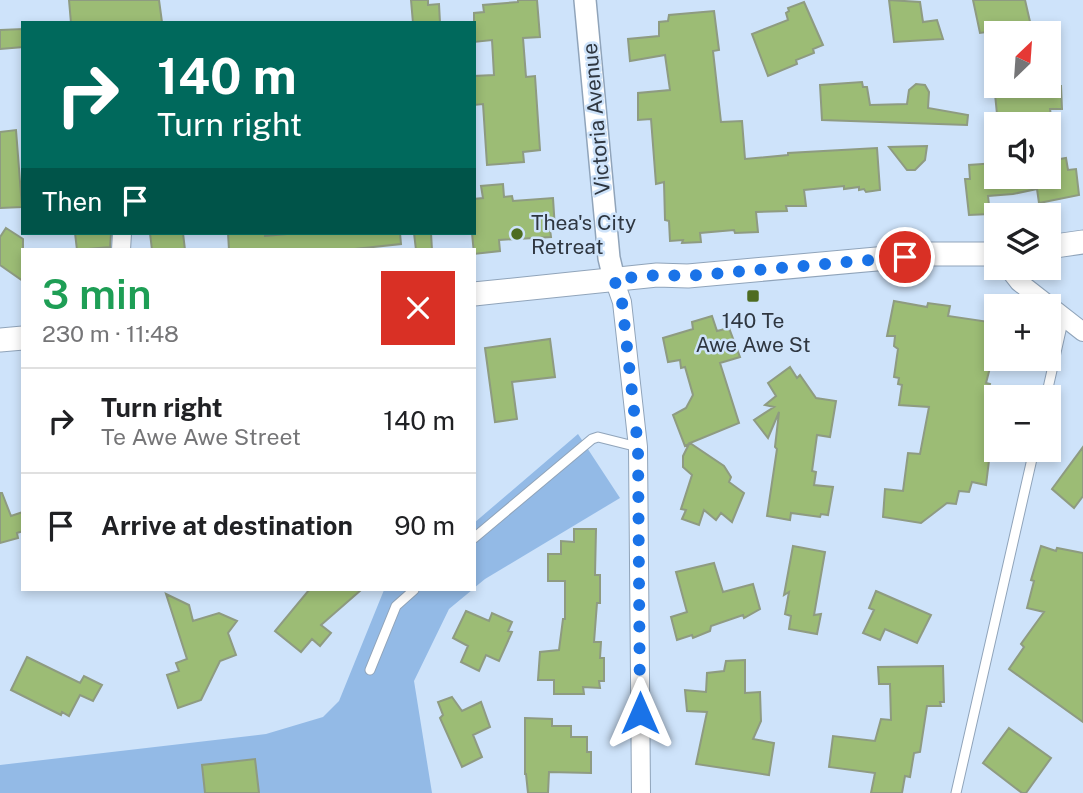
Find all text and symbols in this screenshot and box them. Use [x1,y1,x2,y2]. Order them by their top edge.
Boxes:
north arrow [984,21,1060,98]
map controls [984,21,1061,462]
street label: Victoria Avenue [577,42,615,196]
text: 140 m [157,47,297,105]
icon: right [42,49,133,140]
text: Turn right [157,106,302,143]
button: sound [984,112,1061,189]
icon: arrive [116,182,154,220]
text: Then [42,186,102,217]
button: layers [984,203,1061,280]
place label: Thea's City Retreat [531,210,636,259]
marker: Thea's City Retreat [509,226,525,242]
pin [875,227,935,287]
icon: arrive [886,238,924,276]
text: 3 min [42,269,152,318]
button: close [381,271,455,345]
marker: 140 Te Awe Awe St [745,288,761,304]
button: + [984,294,1061,371]
place label: 140 Te Awe Awe St [695,308,811,357]
text: 230 m · 11:48 [42,320,179,347]
button: − [984,385,1061,462]
text: Turn right [101,392,223,423]
icon: right [42,402,80,440]
text: 140 m [383,405,455,436]
text: Te Awe Awe Street [101,423,301,450]
icon: arrive [42,507,80,545]
text: Arrive at destination [101,510,353,541]
text: 90 m [394,510,455,541]
position arrow [603,676,677,750]

